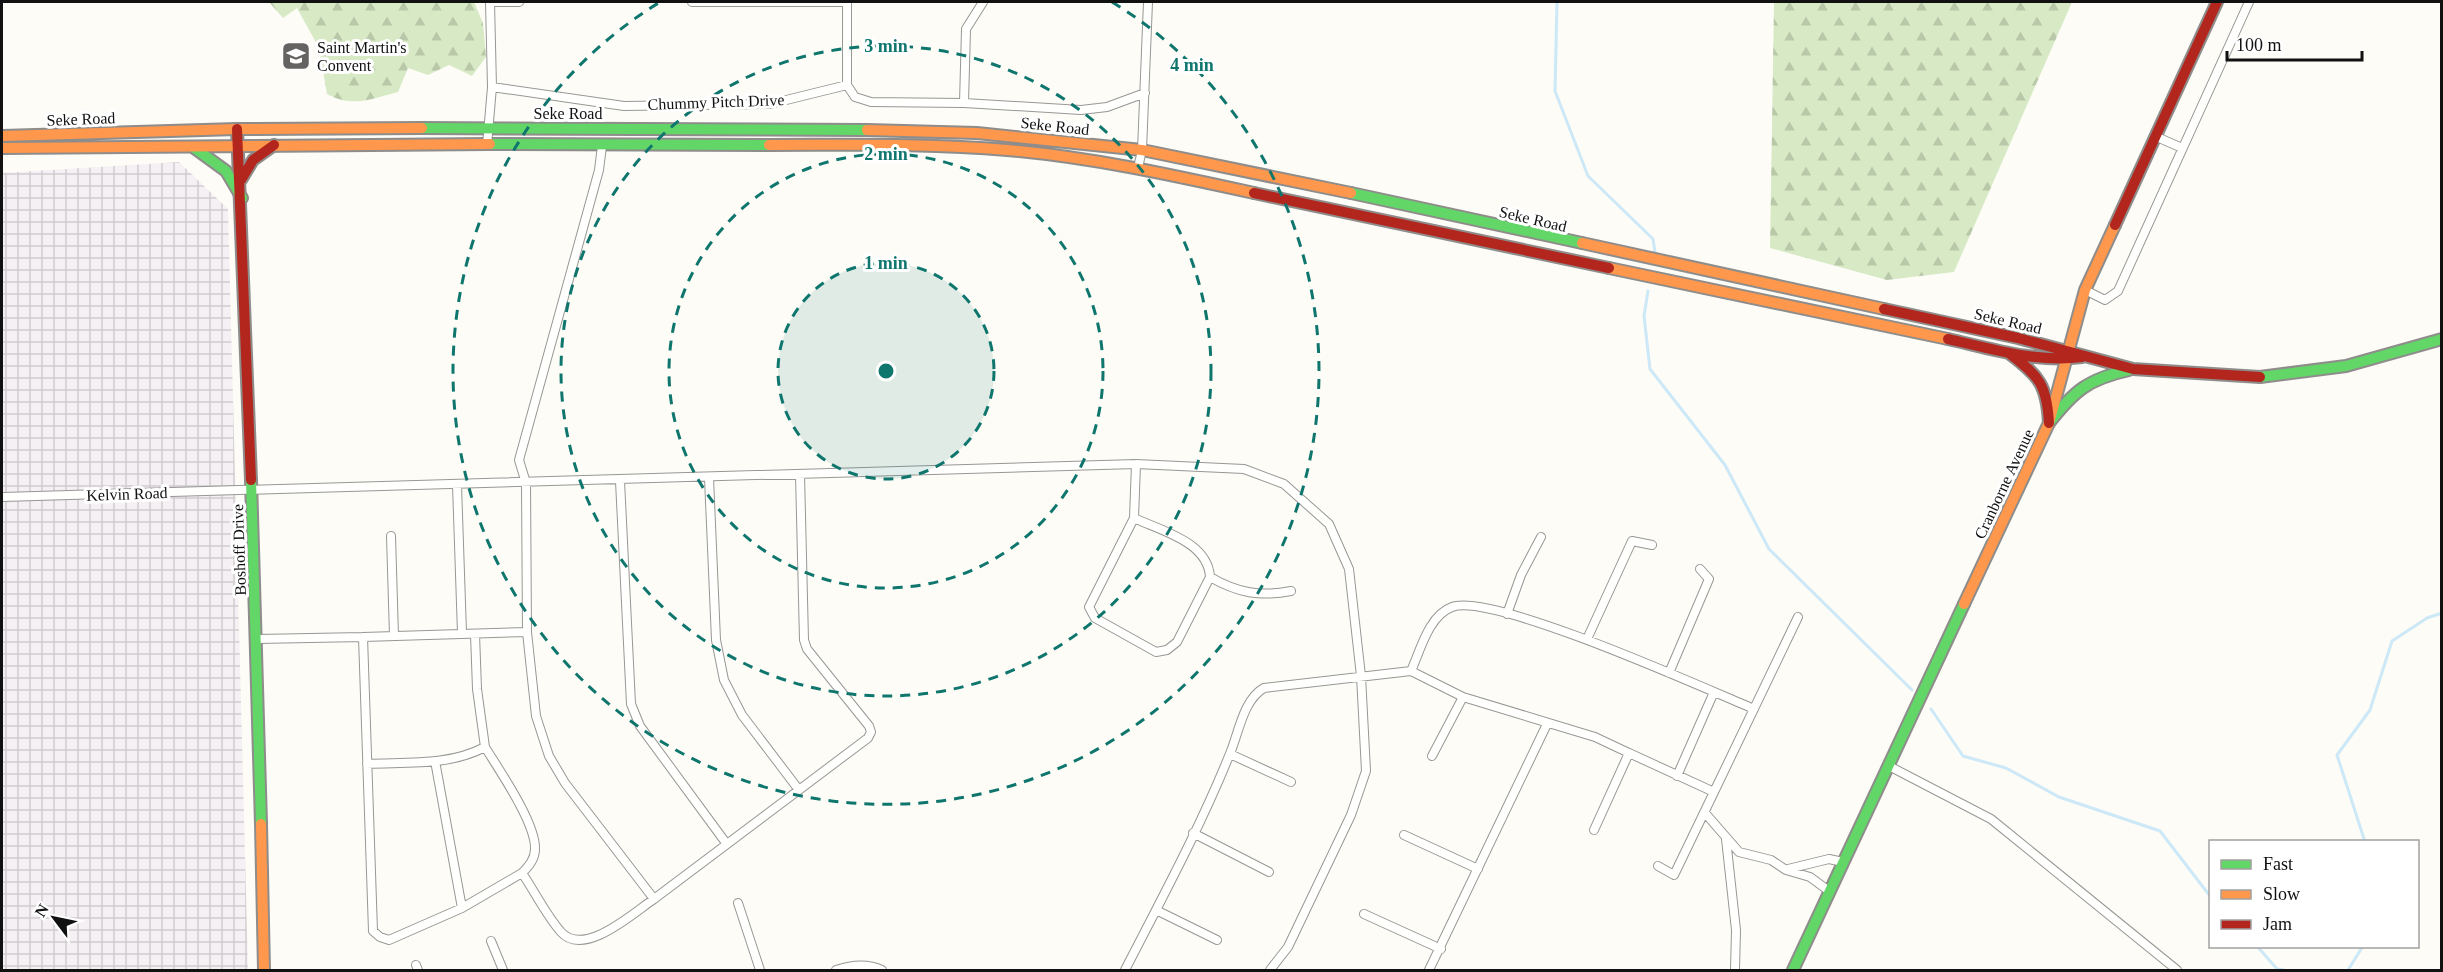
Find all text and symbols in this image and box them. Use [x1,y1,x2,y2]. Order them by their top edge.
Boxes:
scale bar [2227,24,2362,62]
text: 100 m [2236,35,2282,55]
text: 3 min [864,36,908,56]
place label: Saint Martin's Convent [317,39,407,74]
school or university icon: Saint Martin's Convent [280,40,312,72]
text: 4 min [1170,55,1214,75]
street label: Chummy Pitch Drive [647,91,785,114]
street label: Seke Road [534,105,602,122]
street label: Seke Road [46,109,116,129]
street label: Seke Road [1020,114,1090,138]
text: 2 min [864,144,908,164]
street label: Seke Road [1498,203,1568,235]
text: 1 min [864,253,908,273]
street label: Seke Road [1973,305,2043,337]
centre of rings [876,361,896,381]
street label: Cranborne Avenue [1971,426,2037,542]
street label: Kelvin Road [86,484,168,504]
street label: Boshoff Drive [229,504,249,596]
legend [2209,840,2419,948]
text: Fast [2263,854,2293,874]
text: Slow [2263,884,2300,904]
north arrow [24,888,84,948]
text: N [31,901,52,920]
text: Jam [2263,914,2292,934]

